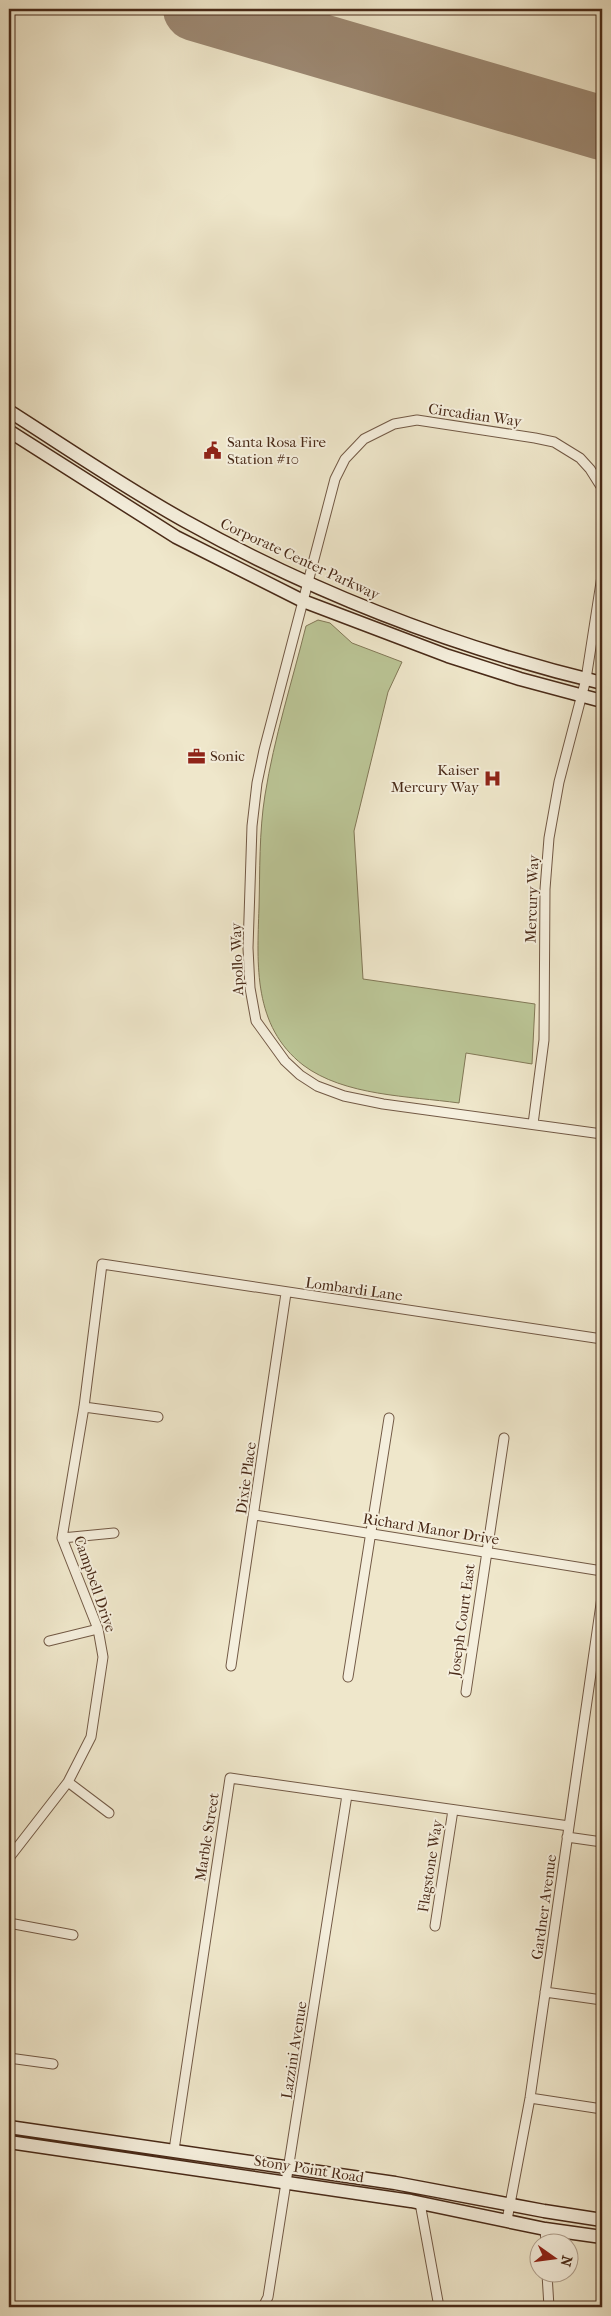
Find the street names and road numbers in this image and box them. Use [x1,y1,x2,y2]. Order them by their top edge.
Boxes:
street label: Circadian Way [427,400,524,431]
street label: Corporate Center Parkway [218,514,383,604]
street label: Mercury Way [521,854,543,943]
street label: Apollo Way [227,921,247,997]
street label: Lombardi Lane [304,1273,404,1305]
street label: Dixie Place [232,1440,260,1515]
street label: Richard Manor Drive [362,1509,501,1549]
street label: Campbell Drive [70,1533,120,1635]
street label: Joseph Court East [445,1562,479,1678]
street label: Marble Street [191,1791,223,1882]
street label: Flagstone Way [414,1818,446,1914]
street label: Gardner Avenue [528,1853,560,1961]
street label: Lazzini Avenue [277,1999,311,2100]
street label: Stony Point Road [253,2151,366,2187]

